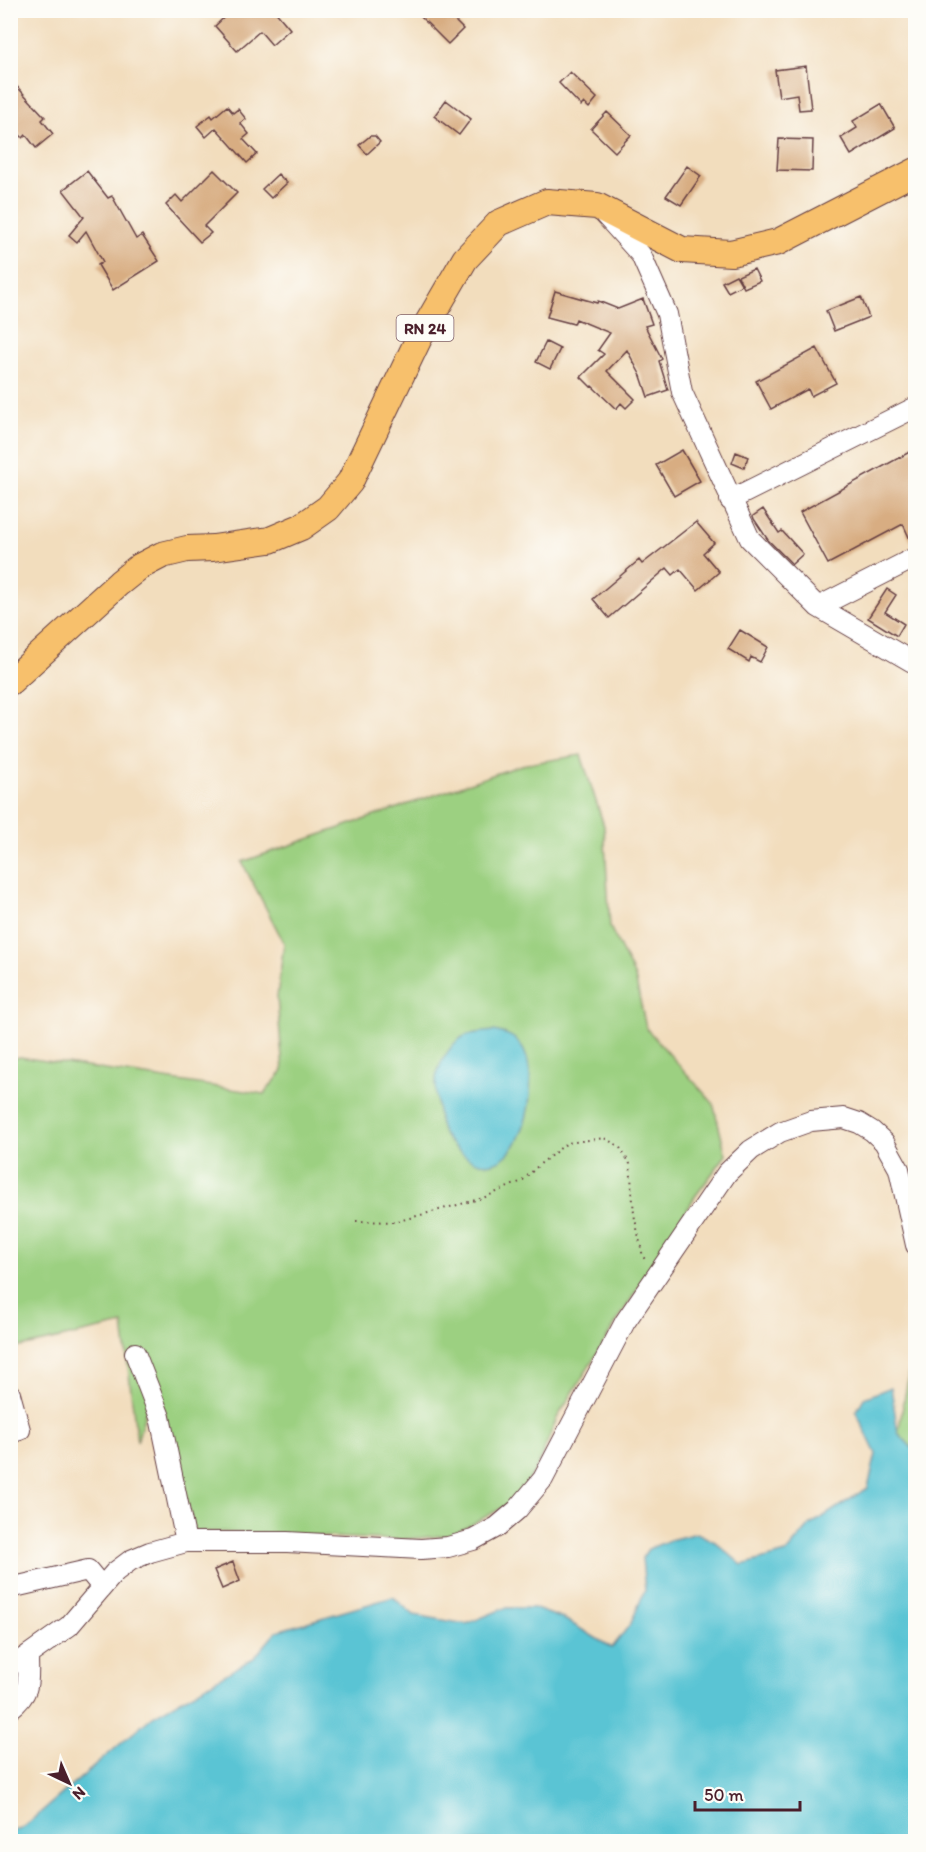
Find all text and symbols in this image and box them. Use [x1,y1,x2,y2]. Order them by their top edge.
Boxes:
road number: RN 24 [396,315,454,341]
north arrow [39,1753,99,1813]
scale bar [695,1774,800,1812]
text: N [69,1783,90,1804]
text: 50 m [704,1784,744,1806]

